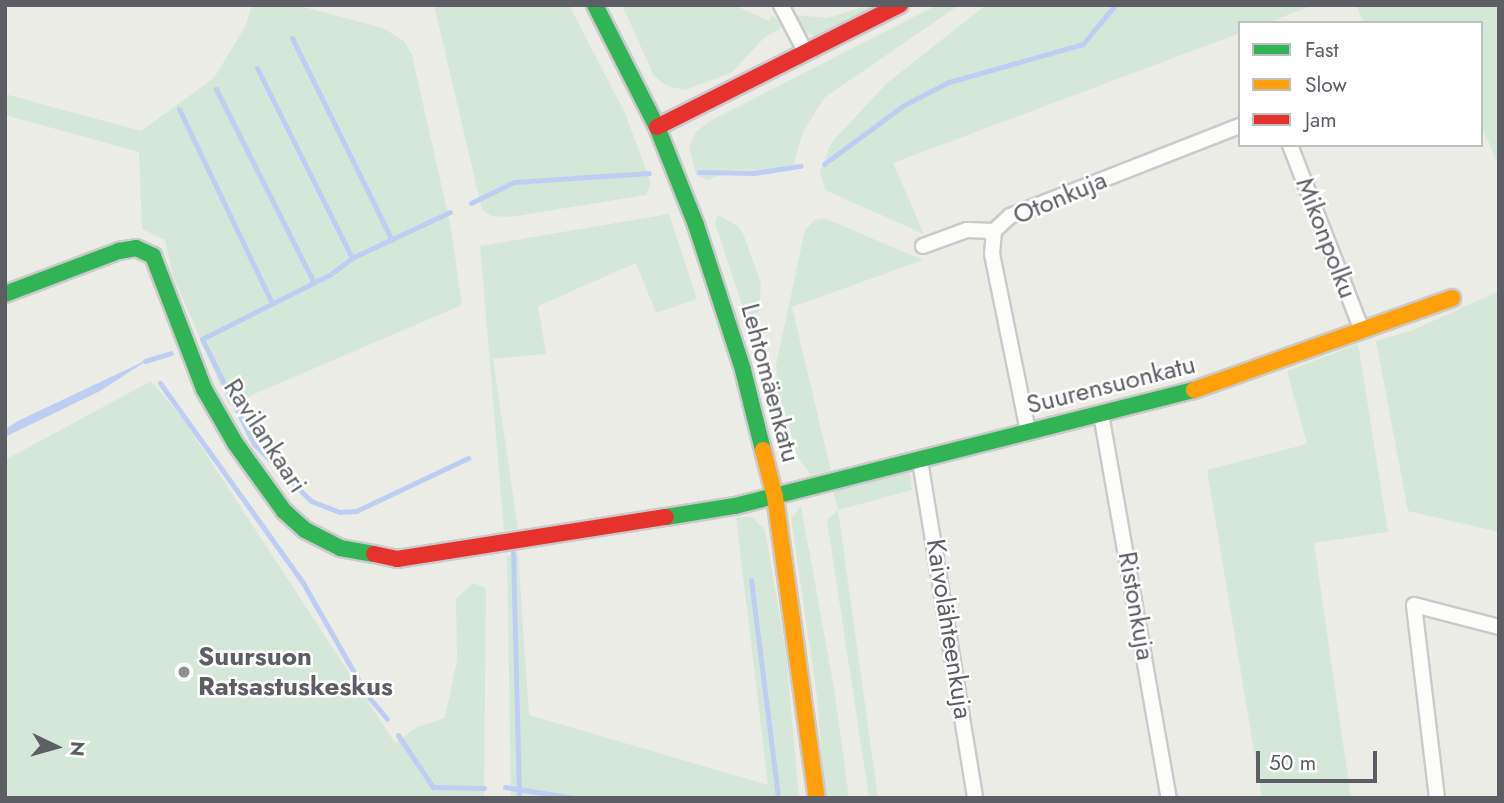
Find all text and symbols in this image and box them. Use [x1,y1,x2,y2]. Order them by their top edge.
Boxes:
legend [1238,21,1483,147]
text: Fast [1305,35,1338,65]
text: Slow [1305,70,1347,100]
text: Jam [1305,105,1337,135]
street label: Otonkuja [1009,164,1111,232]
street label: Mikonpolku [1289,173,1363,303]
street label: Lehtomäenkatu [734,300,806,466]
street label: Suurensuonkatu [1023,349,1199,421]
street label: Ravilankaari [217,373,313,499]
street label: Kaivolähteenkuja [919,537,979,721]
street label: Ristonkuja [1111,549,1161,663]
place label: Suursuon Ratsastuskeskus [198,641,393,702]
marker: Suursuon Ratsastuskeskus [176,664,192,680]
north arrow [21,712,91,782]
scale bar [1259,736,1380,780]
text: N [63,740,92,758]
text: 50 m [1269,748,1316,778]

